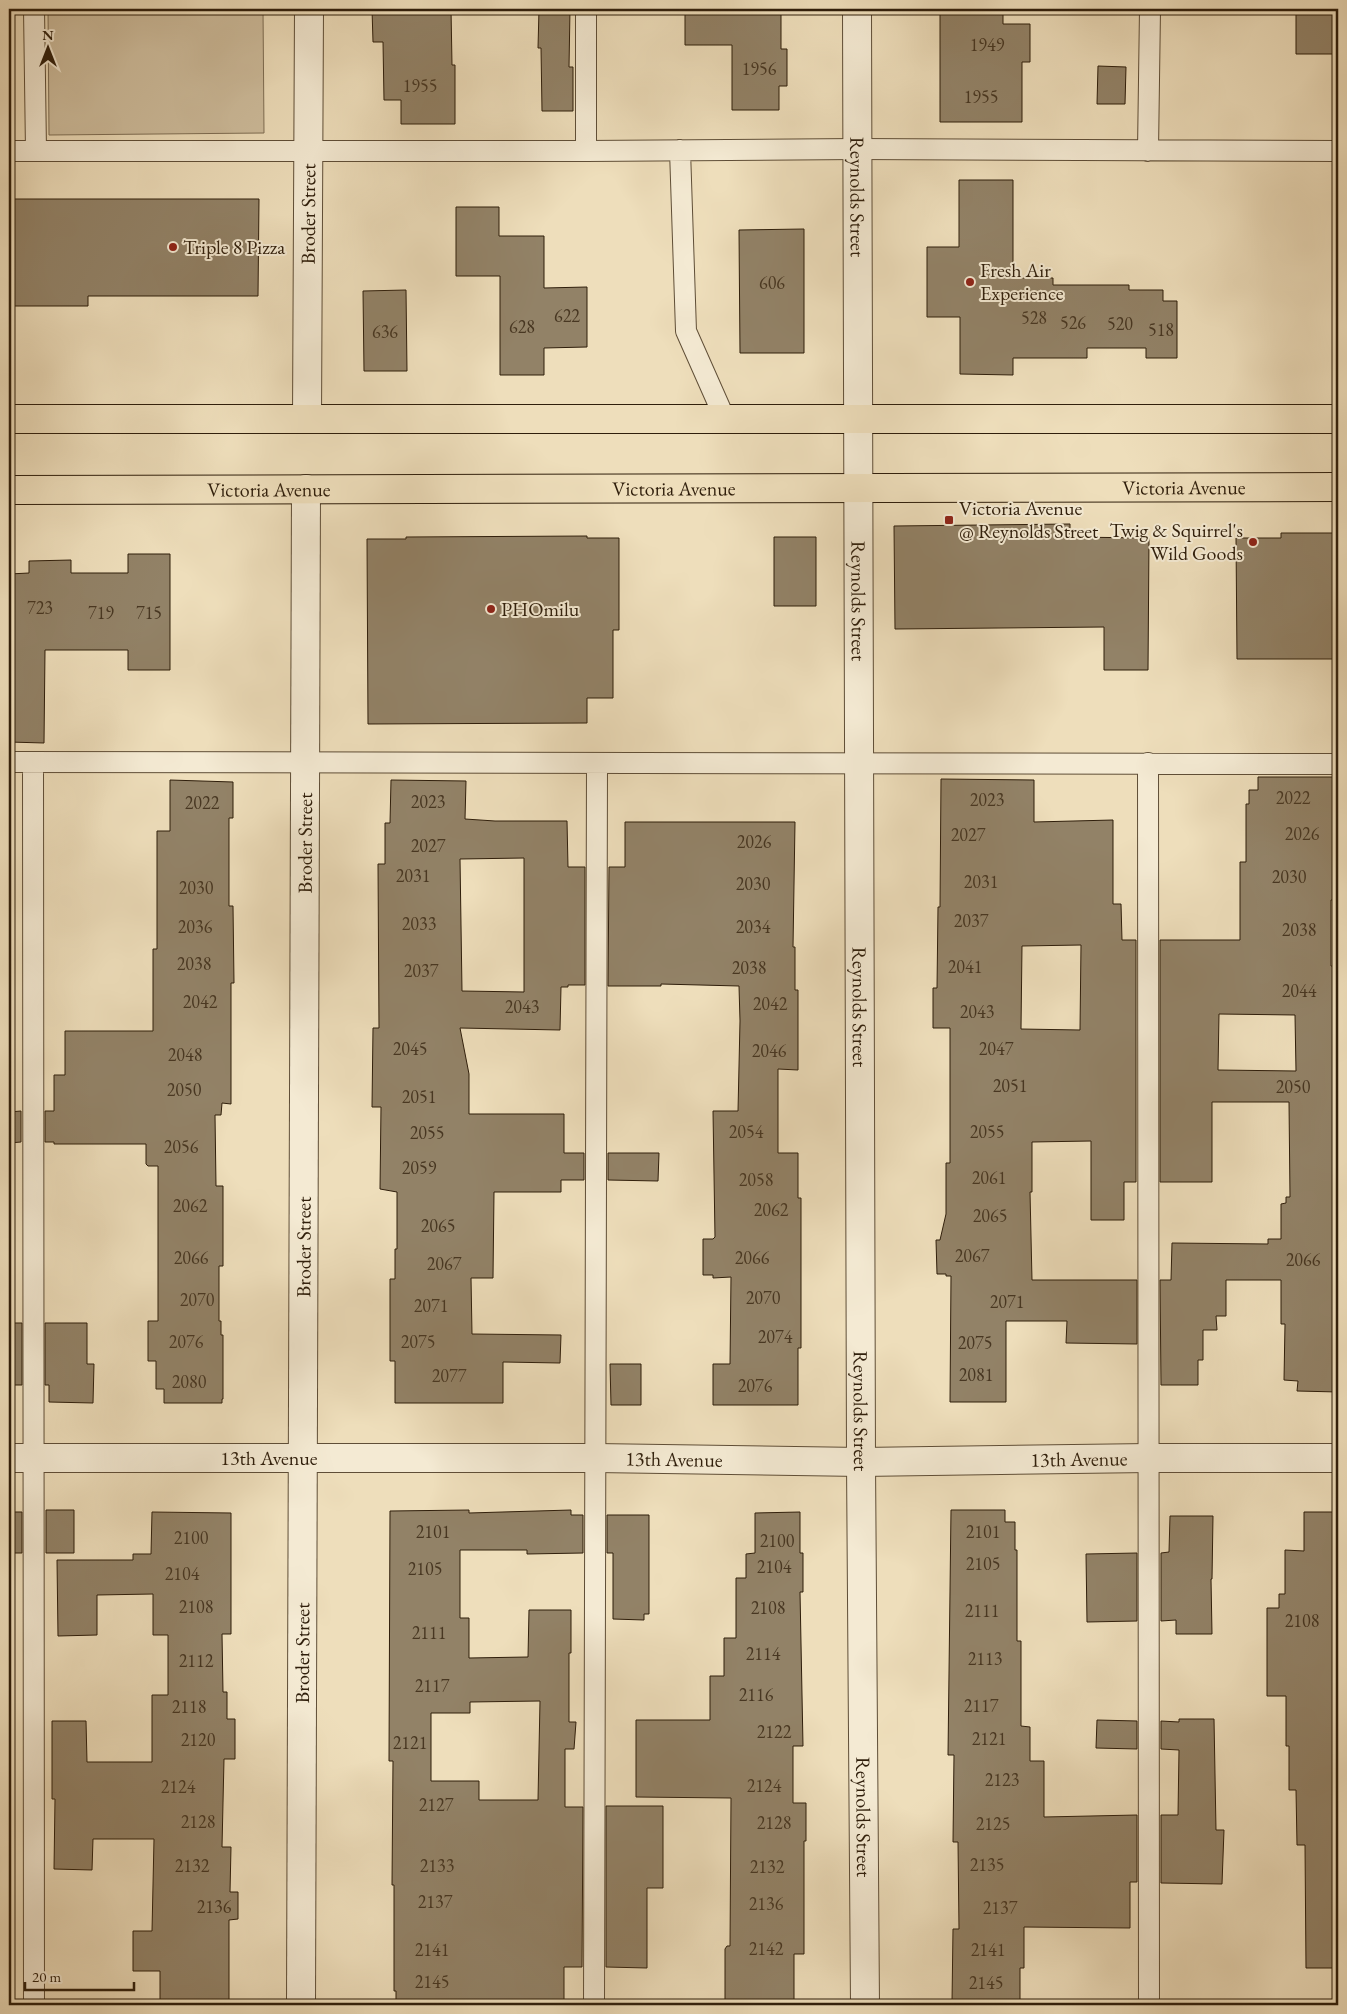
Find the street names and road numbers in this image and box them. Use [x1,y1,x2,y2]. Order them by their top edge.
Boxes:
street label: Reynolds Street [844,137,871,258]
street label: Broder Street [295,163,321,265]
street label: Victoria Avenue [1122,474,1246,500]
street label: Victoria Avenue [612,475,736,502]
street label: Victoria Avenue [207,476,331,503]
street label: Reynolds Street [845,541,872,662]
street label: Broder Street [292,792,318,894]
street label: Reynolds Street [847,947,873,1068]
street label: Broder Street [290,1196,317,1298]
street label: Reynolds Street [848,1351,874,1472]
street label: 13th Avenue [220,1445,318,1471]
street label: 13th Avenue [625,1445,723,1473]
street label: 13th Avenue [1030,1445,1128,1473]
street label: Broder Street [289,1602,315,1704]
street label: Reynolds Street [850,1757,877,1878]

